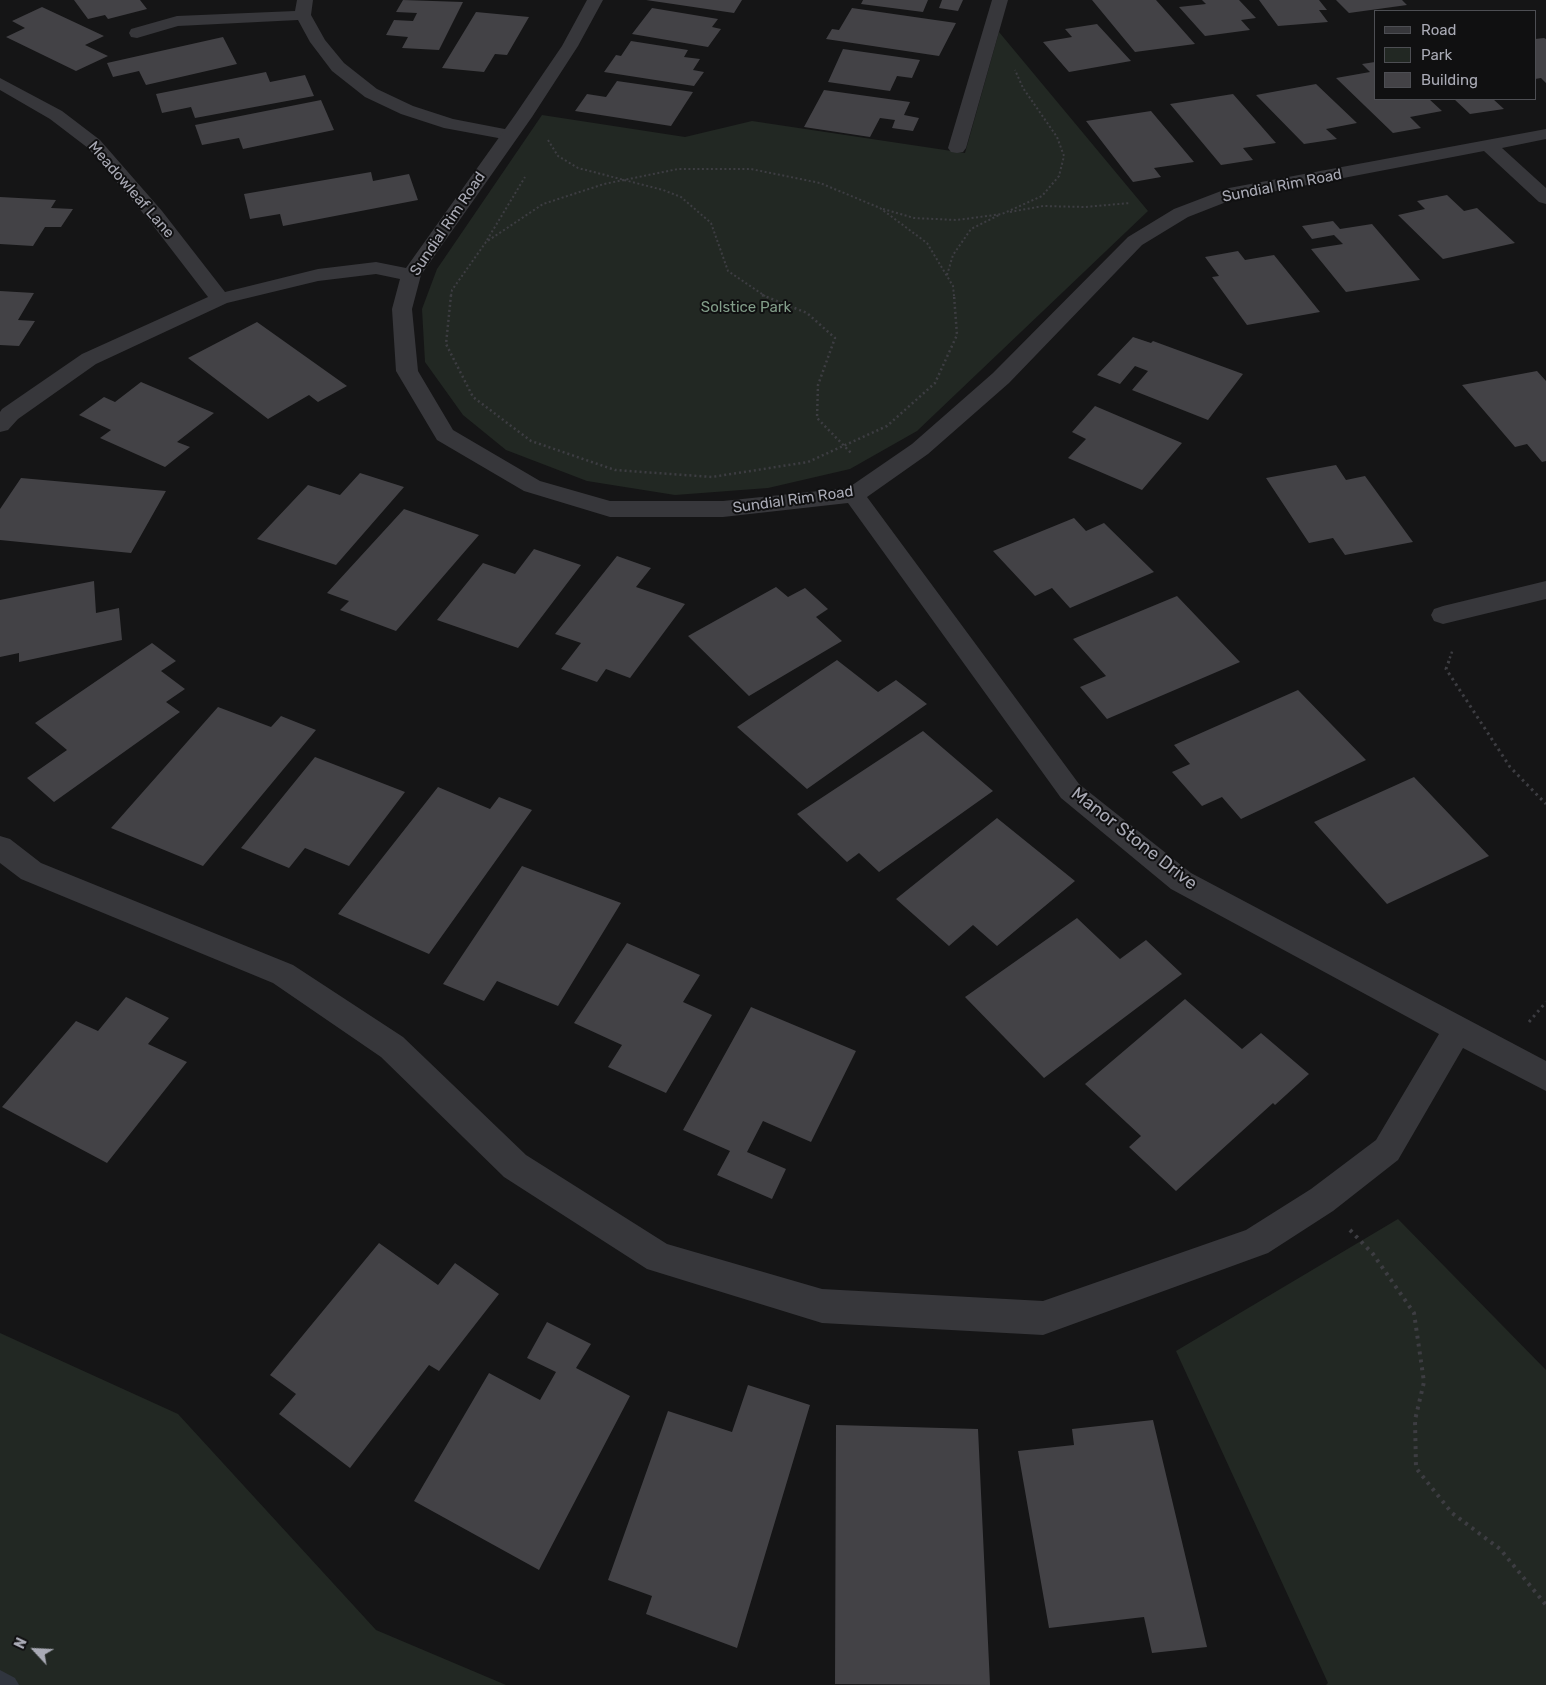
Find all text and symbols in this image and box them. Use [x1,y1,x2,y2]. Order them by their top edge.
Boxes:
legend [1374,10,1536,100]
text: Road [1421,21,1457,39]
text: Park [1421,46,1452,64]
text: Building [1421,71,1478,89]
street label: Meadowleaf Lane [84,138,178,242]
street label: Sundial Rim Road [1221,166,1343,206]
street label: Sundial Rim Road [407,169,489,279]
park label: Solstice Park [701,299,791,317]
street label: Sundial Rim Road [732,483,854,517]
street label: Manor Stone Drive [1067,783,1201,895]
north arrow [10,1625,60,1675]
text: N [11,1635,31,1652]

